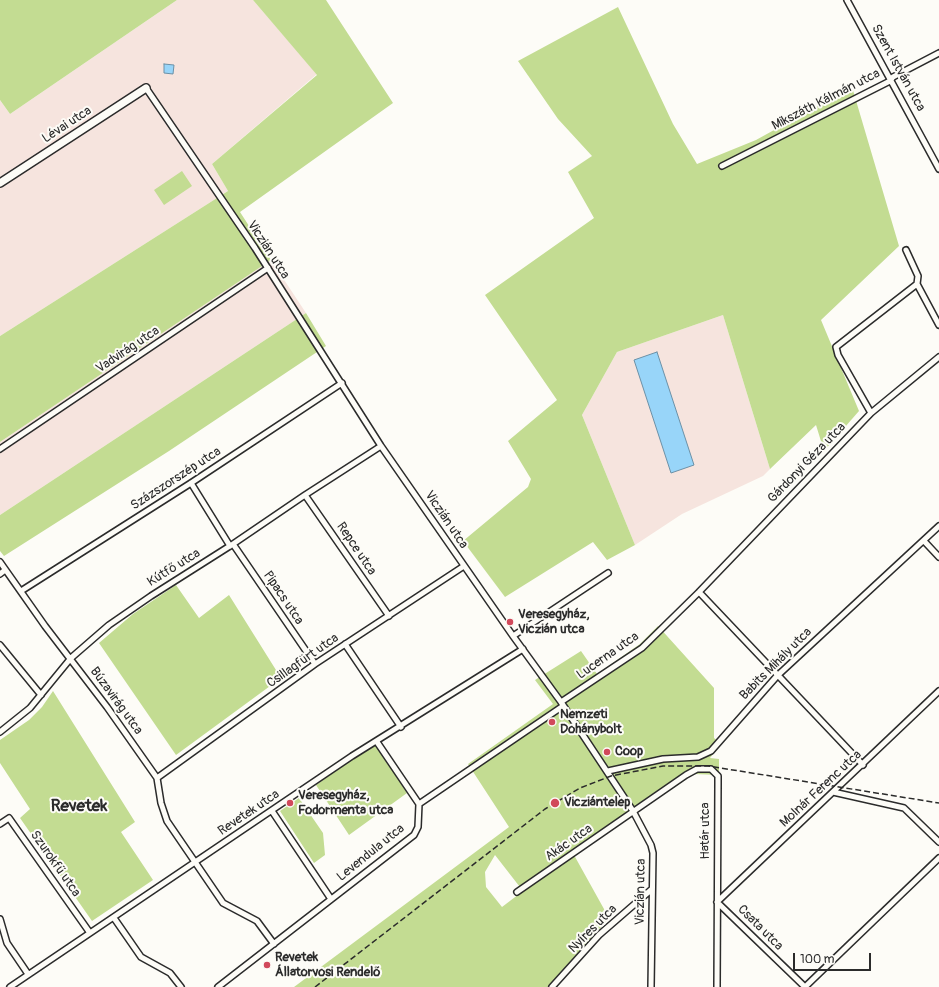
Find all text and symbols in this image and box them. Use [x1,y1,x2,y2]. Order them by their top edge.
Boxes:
street label: Szent István utca [868,22,928,114]
street label: Mikszáth Kálmán utca [769,66,883,134]
street label: Lévai utca [39,103,95,147]
street label: Viczián utca [243,218,293,282]
street label: Vadvirág utca [93,323,163,377]
street label: Gárdonyi Géza utca [765,420,849,506]
street label: Százszorszép utca [128,444,224,514]
street label: Viczián utca [421,488,471,552]
street label: Repce utca [333,520,379,578]
street label: Kútfő utca [145,546,203,590]
street label: Pipacs utca [259,568,307,628]
place label: Veresegyház, Viczián utca [518,607,590,638]
marker: Veresegyház, Viczián utca [505,617,515,627]
street label: Babits Mihály utca [737,625,815,703]
street label: Lucerna utca [574,629,642,683]
street label: Csillagfürt utca [264,631,342,691]
street label: Búzavirág utca [86,664,146,738]
place label: Nemzeti Dohánybolt [560,707,622,738]
marker: Nemzeti Dohánybolt [547,717,557,727]
place label: Coop [615,744,643,760]
marker: Coop [602,747,612,757]
street label: Molnár Ferenc utca [777,747,865,831]
street label: Revetek utca [215,787,283,839]
place label: Veresegyház, Fodormenta utca [298,788,393,819]
place label: Vicziántelep [564,795,630,811]
district label: Revetek [51,797,107,817]
marker: Vicziántelep [549,797,561,809]
marker: Veresegyház, Fodormenta utca [285,798,295,808]
street label: Határ utca [698,802,714,860]
street label: Levendula utca [334,821,408,885]
street label: Akác utca [542,821,596,865]
street label: Szurokfű utca [27,828,83,900]
street label: Viczián utca [633,859,649,925]
street label: Nyíres utca [566,902,620,956]
street label: Csata utca [734,902,786,954]
scale bar [795,945,873,971]
place label: Revetek Állatorvosi Rendelő [275,950,380,981]
text: 100 m [800,952,834,967]
marker: Revetek Állatorvosi Rendelő [262,960,272,970]

